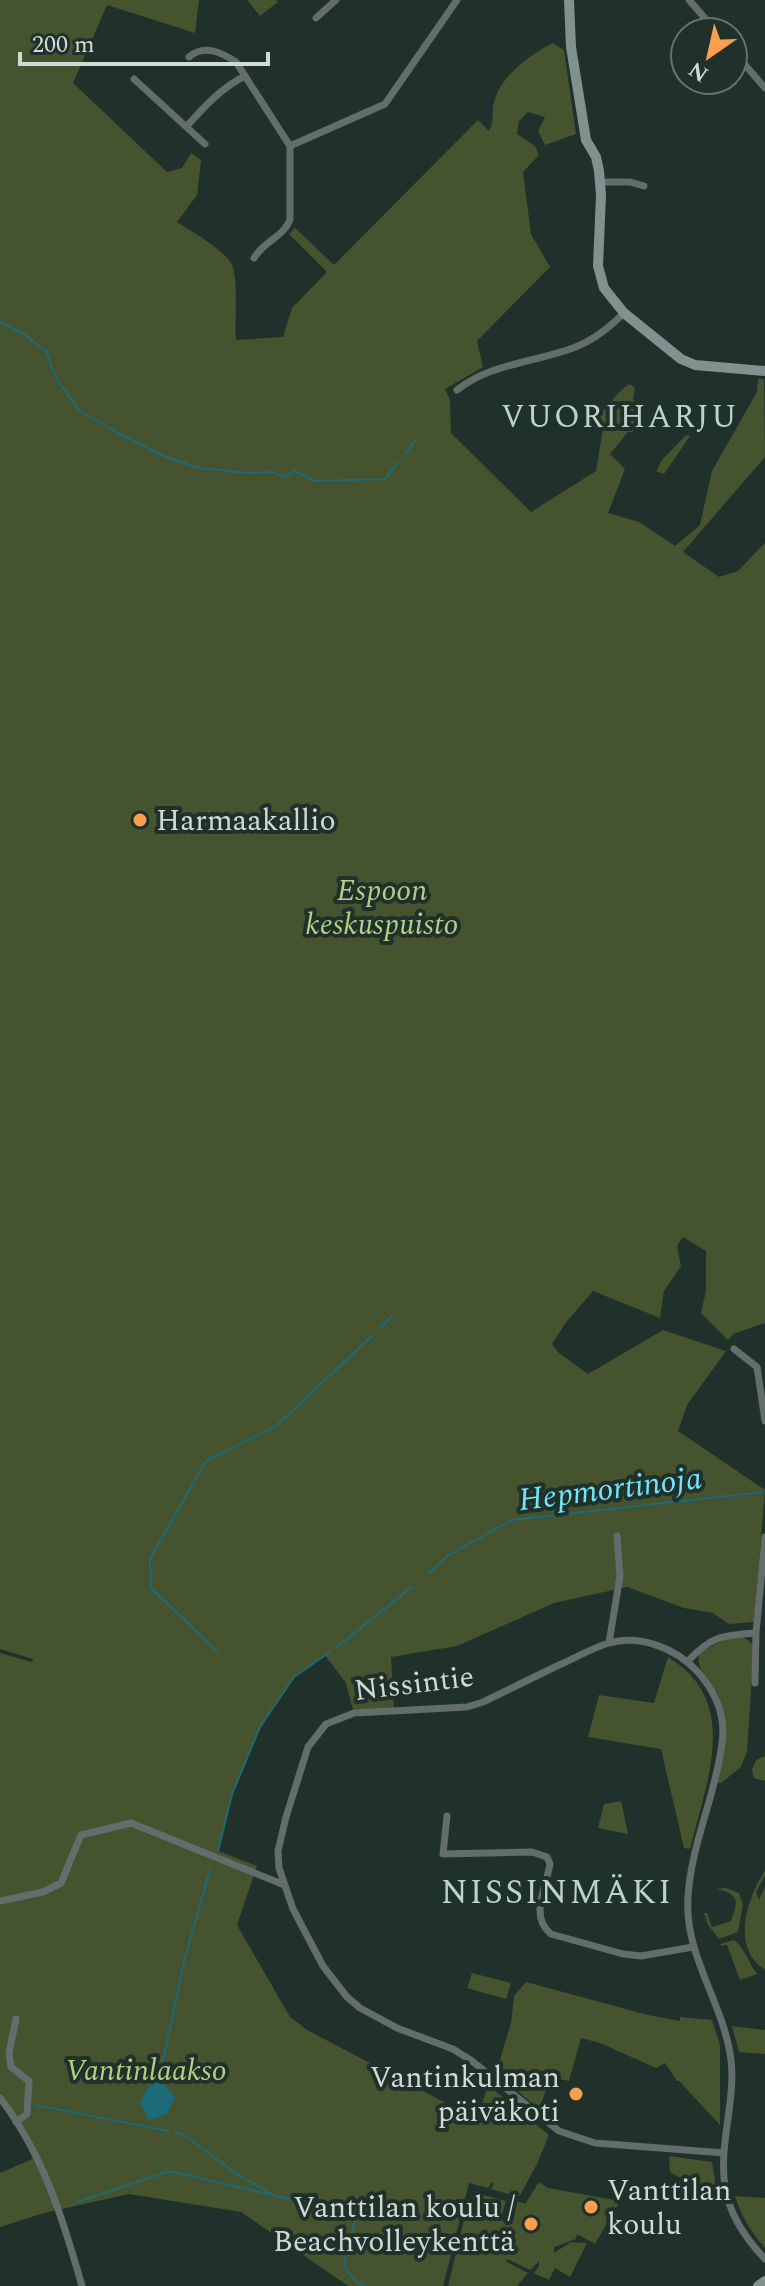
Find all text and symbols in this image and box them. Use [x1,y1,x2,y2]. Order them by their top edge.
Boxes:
scale bar [20,16,268,66]
north arrow [669,16,749,96]
text: 200 m [32,27,95,63]
text: N [682,53,715,90]
district label: VUORIHARJU [501,393,739,442]
place label: Harmaakallio [156,798,336,844]
marker: Harmaakallio [131,811,149,829]
park label: Espoon keskuspuisto [306,868,458,948]
water label: Hepmortinoja [516,1454,705,1525]
street label: Nissintie [352,1654,477,1714]
district label: NISSINMÄKI [441,1867,673,1919]
park label: Vantinlaakso [65,2048,227,2094]
place label: Vantinkulman päiväkoti [370,2055,560,2135]
marker: Vantinkulman päiväkoti [567,2085,585,2103]
place label: Vanttilan koulu [607,2168,731,2248]
place label: Vanttilan koulu / Beachvolleykenttä [273,2185,515,2265]
marker: Vanttilan koulu [582,2198,600,2216]
marker: Vanttilan koulu / Beachvolleykenttä [522,2215,540,2233]

